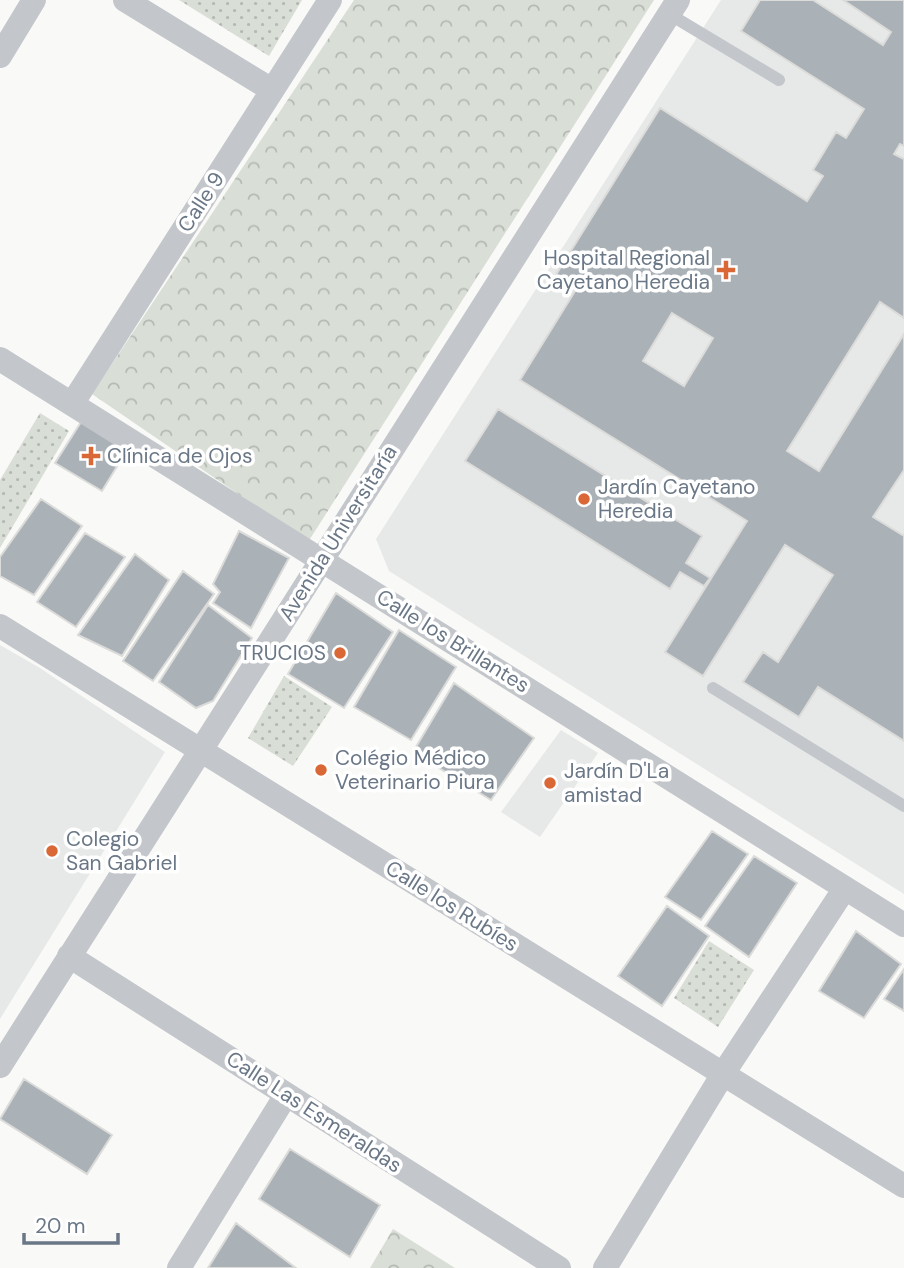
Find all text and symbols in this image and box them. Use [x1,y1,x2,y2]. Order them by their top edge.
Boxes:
street label: Calle 9 [171,166,231,238]
place label: Hospital Regional Cayetano Heredia [537,244,710,296]
marker: Hospital Regional Cayetano Heredia [716,260,736,280]
street label: Avenida Universitaría [272,440,404,626]
place label: Clínica de Ojos [107,442,253,470]
marker: Clínica de Ojos [81,446,101,466]
place label: Jardín Cayetano Heredia [598,473,755,525]
marker: Jardín Cayetano Heredia [576,491,592,507]
street label: Calle los Brillantes [371,583,535,699]
place label: TRUCIOS [240,639,326,667]
marker: TRUCIOS [332,645,348,661]
place label: Colégio Médico Veterinario Piura [335,744,495,796]
place label: Jardín D'La amistad [564,757,669,809]
marker: Colégio Médico Veterinario Piura [313,762,329,778]
marker: Jardín D'La amistad [542,775,558,791]
place label: Colegio San Gabriel [66,825,177,877]
marker: Colegio San Gabriel [44,843,60,859]
street label: Calle los Rubíes [380,854,524,958]
street label: Calle Las Esmeraldas [221,1045,407,1179]
scale bar [24,1202,119,1246]
text: 20 m [35,1212,86,1240]

